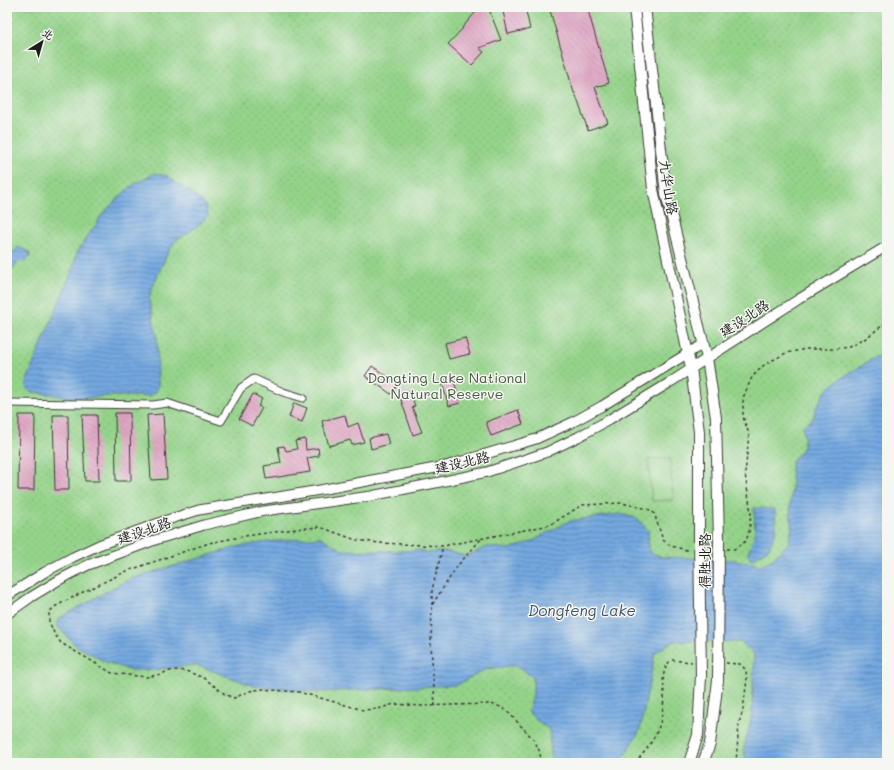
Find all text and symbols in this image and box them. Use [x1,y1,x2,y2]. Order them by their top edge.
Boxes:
north arrow [22,22,62,62]
text: 北 [39,24,57,43]
street label: 九华山路 [655,158,683,216]
street label: 建设北路 [715,295,773,341]
park label: Dongting Lake National Natural Reserve [367,368,527,403]
street label: 建设北路 [433,446,491,478]
street label: 建设北路 [114,512,174,548]
street label: 得胜北路 [695,533,714,589]
water label: Dongfeng Lake [528,600,636,620]

